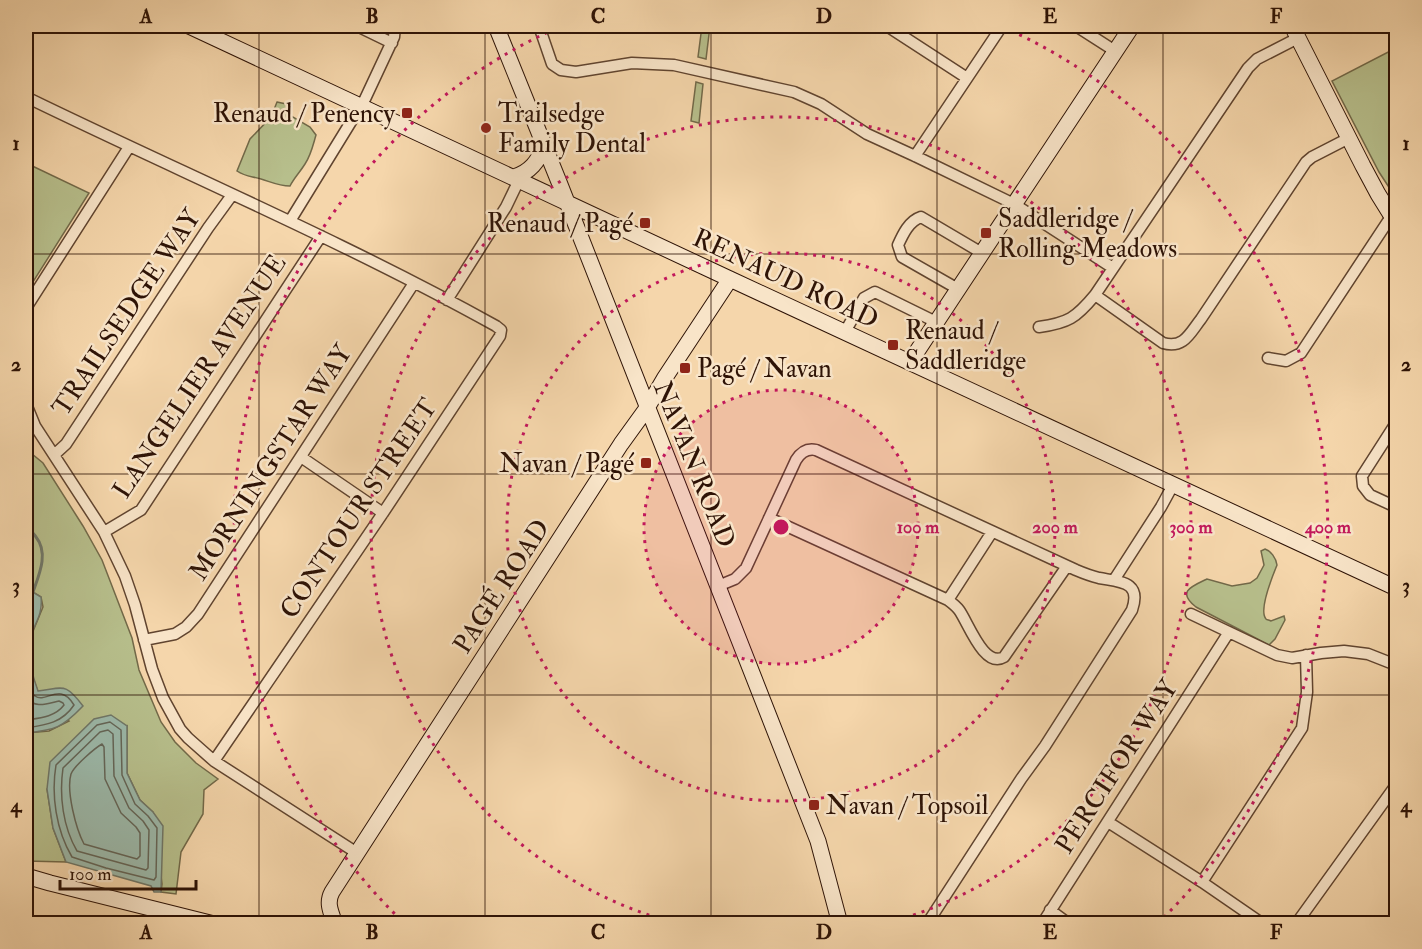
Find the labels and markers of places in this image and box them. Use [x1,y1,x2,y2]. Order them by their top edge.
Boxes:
place label: Renaud / Penency [213,98,396,130]
place label: Trailsedge Family Dental [498,98,646,160]
marker: Renaud / Penency [400,106,414,120]
marker: Trailsedge Family Dental [479,121,493,135]
place label: Saddleridge / Rolling Meadows [998,203,1177,265]
place label: Renaud / Pagé [487,208,633,240]
marker: Renaud / Pagé [638,216,652,230]
marker: Saddleridge / Rolling Meadows [979,226,993,240]
place label: Renaud / Saddleridge [905,315,1026,377]
marker: Renaud / Saddleridge [886,338,900,352]
place label: Pagé / Navan [697,353,832,385]
marker: Pagé / Navan [678,361,692,375]
place label: Navan / Pagé [499,448,634,480]
marker: Navan / Pagé [639,456,653,470]
centre of rings [771,517,791,537]
place label: Navan / Topsoil [826,790,989,823]
marker: Navan / Topsoil [807,798,821,812]

